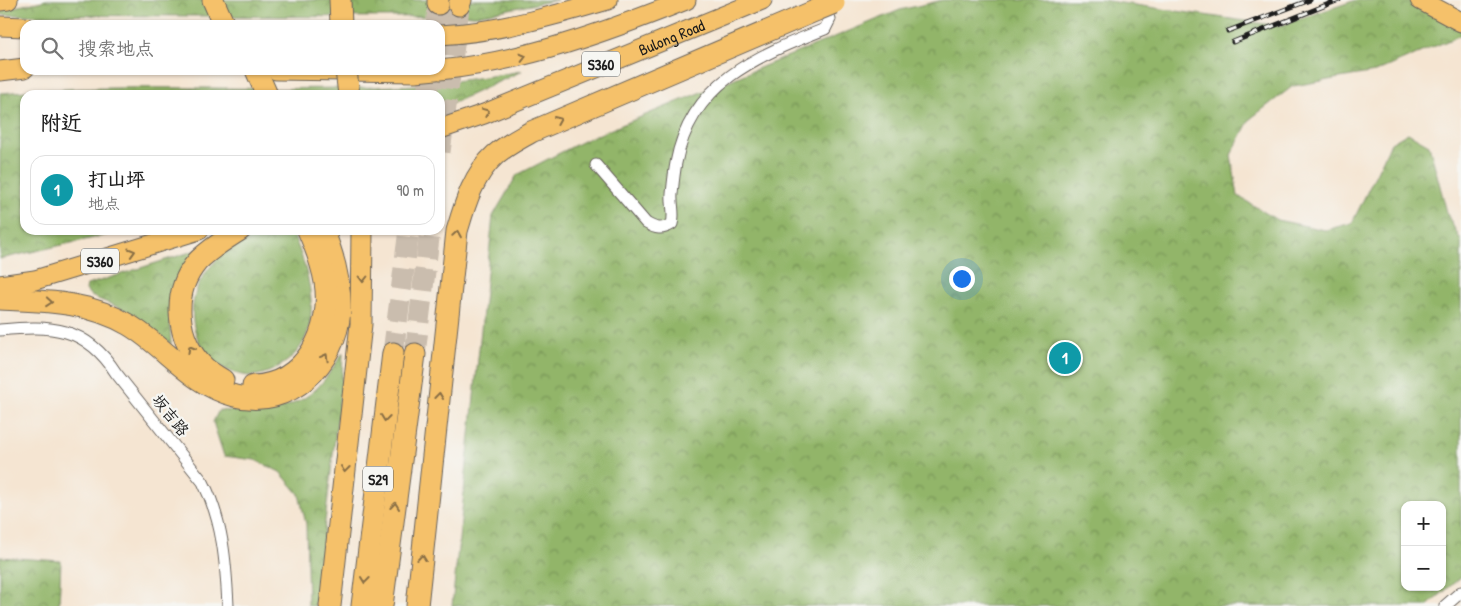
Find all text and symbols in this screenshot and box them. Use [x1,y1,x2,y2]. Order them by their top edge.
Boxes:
street label: Bulong Road [635,14,708,61]
search box [20,20,445,75]
icon: search [38,34,66,62]
text: 搜索地点 [78,35,154,61]
one-way arrow [518,52,527,63]
road number: S360 [582,52,620,76]
text: 附近 [40,108,82,137]
one-way arrow [481,108,490,119]
one-way arrow [554,115,562,125]
text: 打山坪 [88,166,145,192]
text: 1 [54,179,60,201]
text: 90 m [396,179,424,201]
text: 地点 [88,192,120,214]
one-way arrow [451,230,462,238]
one-way arrow [127,247,135,257]
road number: S360 [81,248,119,274]
your location [949,266,975,292]
one-way arrow [357,275,368,283]
one-way arrow [45,296,53,307]
pin: 1 [1049,339,1081,377]
one-way arrow [187,346,197,355]
one-way arrow [319,353,329,362]
street label: 坂吉路 [147,389,195,441]
one-way arrow [434,392,445,400]
one-way arrow [380,415,391,423]
one-way arrow [340,465,351,473]
road number: S29 [363,466,393,492]
one-way arrow [389,501,400,509]
map controls [1401,501,1446,591]
button: + [1401,501,1446,546]
button: − [1401,546,1446,591]
one-way arrow [416,553,427,561]
one-way arrow [361,575,371,584]

